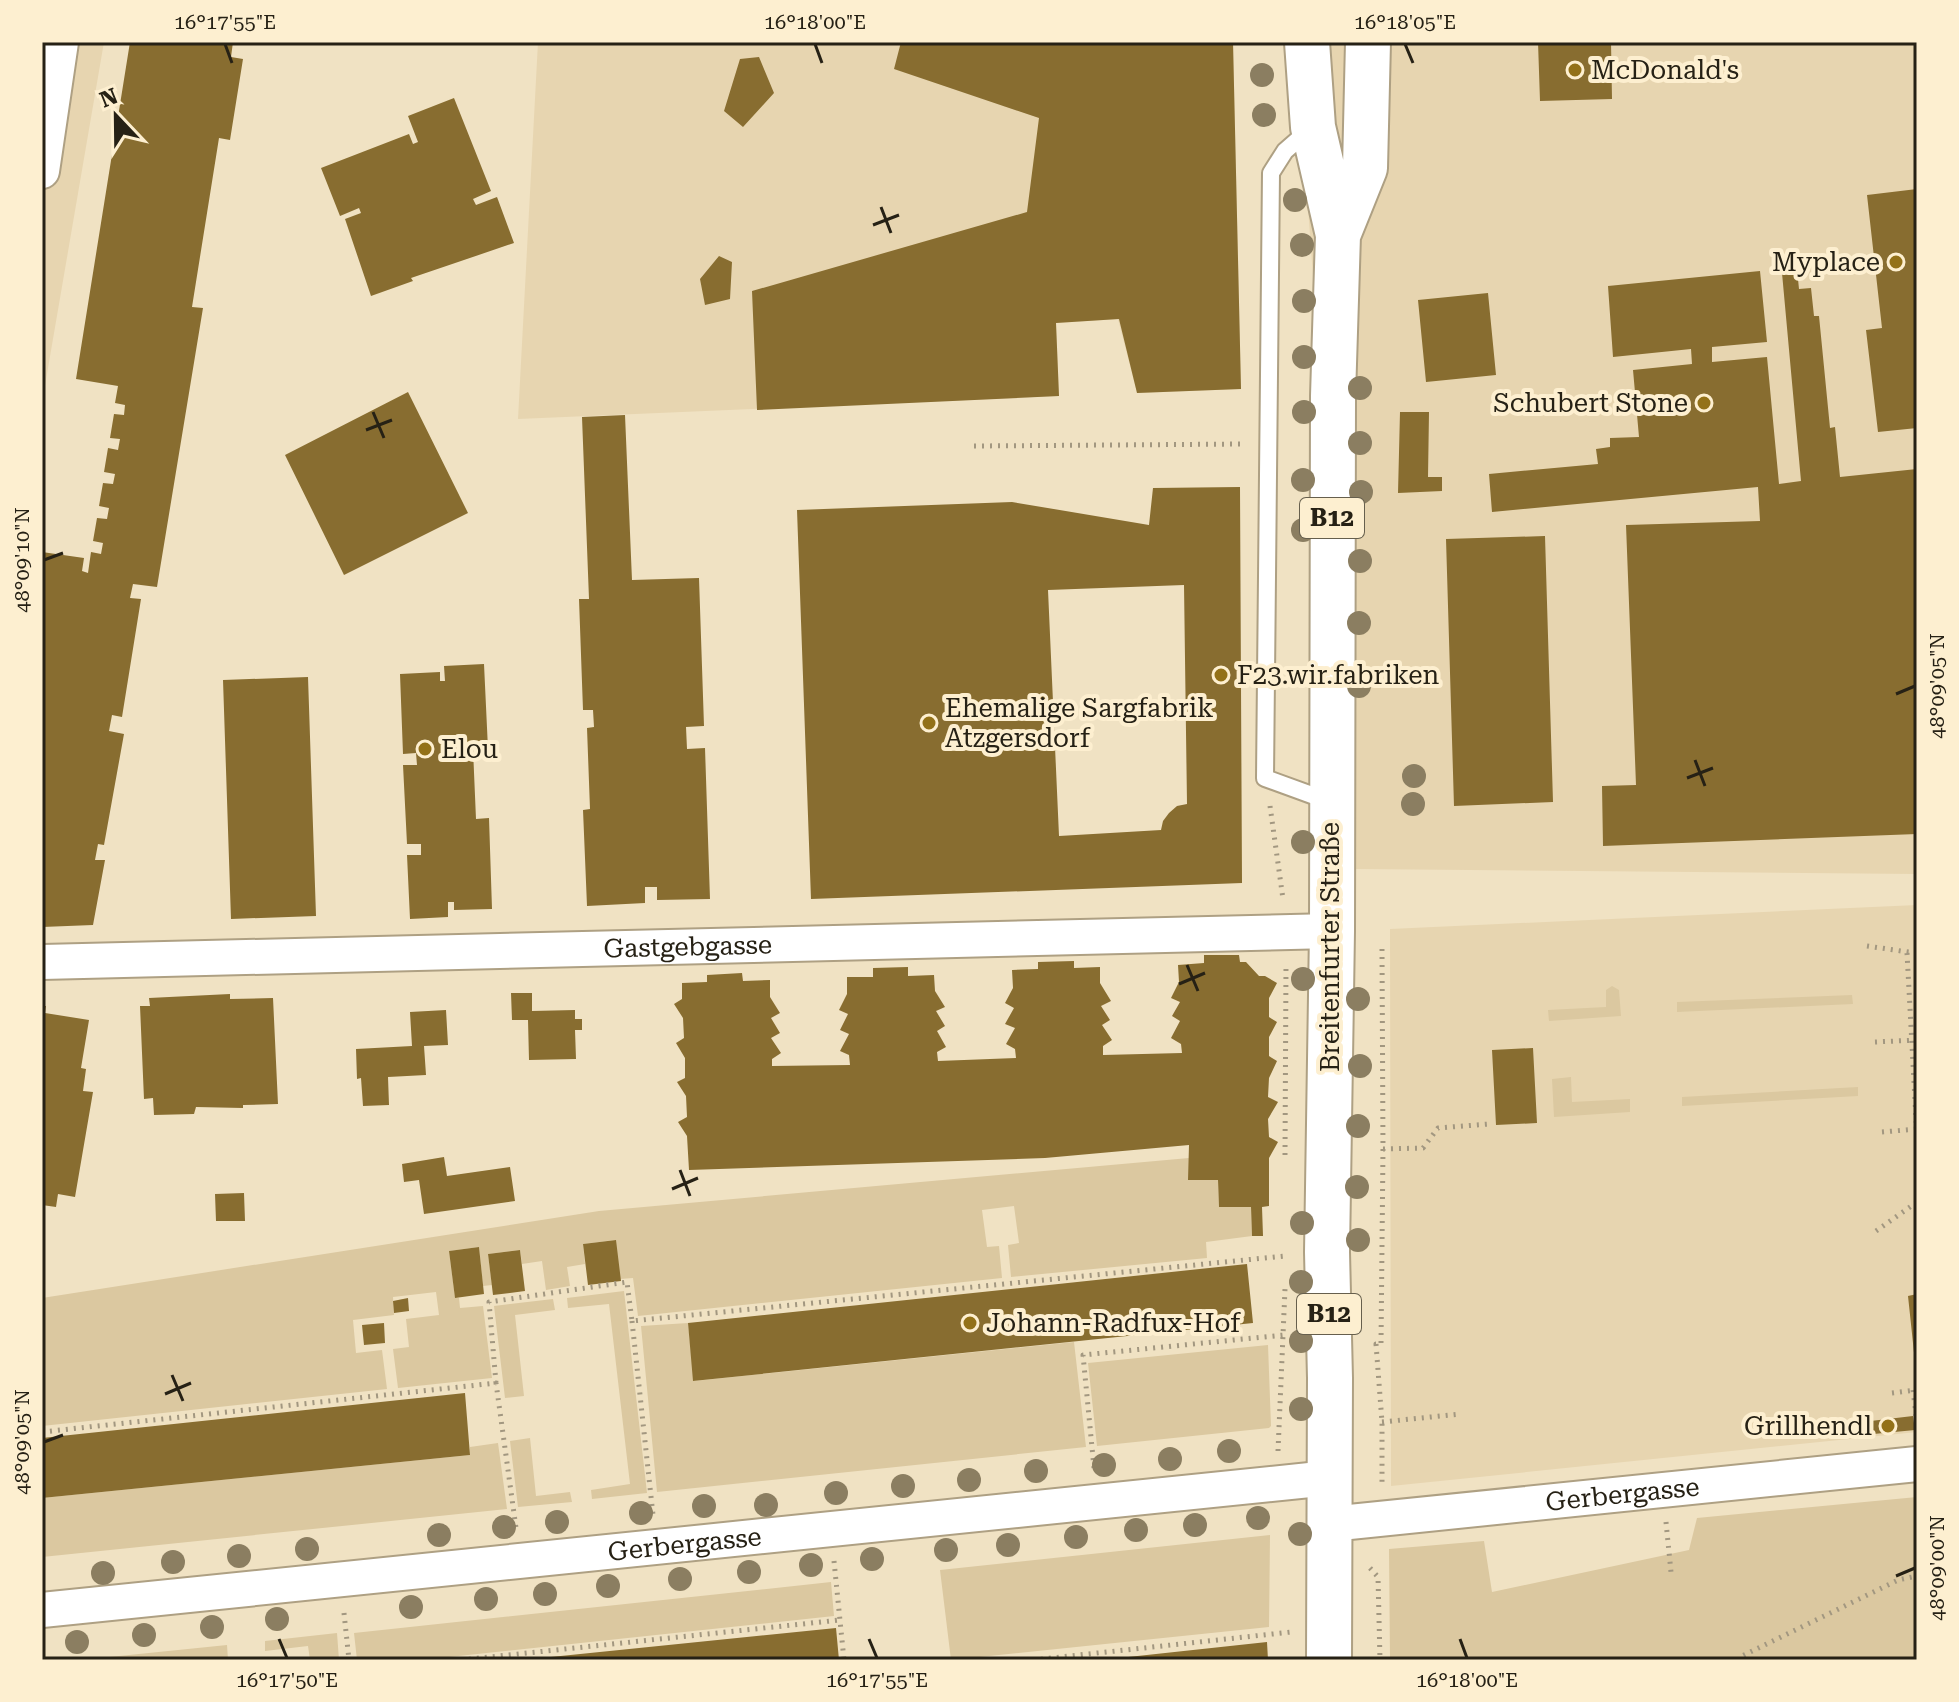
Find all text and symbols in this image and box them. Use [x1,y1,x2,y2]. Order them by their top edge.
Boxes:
text: 16°17'55"E [174,10,276,34]
text: 16°18'00"E [764,10,866,34]
text: 16°18'05"E [1354,10,1456,34]
place label: McDonald's [1591,55,1739,85]
marker: McDonald's [1566,61,1584,79]
north arrow [76,76,156,156]
text: N [96,83,121,113]
place label: Myplace [1772,247,1880,277]
marker: Myplace [1887,253,1905,271]
place label: Schubert Stone [1493,388,1688,418]
marker: Schubert Stone [1695,394,1713,412]
road number: B12 [1300,498,1364,538]
text: 48°09'10"N [10,507,34,613]
text: 48°09'05"N [1925,633,1949,739]
place label: F23.wir.fabriken [1237,660,1440,690]
marker: F23.wir.fabriken [1212,666,1230,684]
place label: Ehemalige Sargfabrik Atzgersdorf [945,693,1213,753]
marker: Ehemalige Sargfabrik Atzgersdorf [920,714,938,732]
place label: Elou [441,734,498,764]
marker: Elou [416,740,434,758]
street label: Breitenfurter Straße [1315,822,1345,1072]
street label: Gastgebgasse [603,929,772,964]
road number: B12 [1297,1294,1361,1334]
place label: Johann-Radfux-Hof [986,1308,1241,1338]
marker: Johann-Radfux-Hof [961,1314,979,1332]
text: 48°09'05"N [10,1389,34,1495]
place label: Grillhendl [1744,1411,1872,1441]
marker: Grillhendl [1879,1417,1897,1435]
street label: Gerbergasse [1544,1471,1701,1517]
text: 48°09'00"N [1925,1515,1949,1621]
street label: Gerbergasse [606,1521,763,1567]
text: 16°17'50"E [236,1668,338,1692]
text: 16°17'55"E [826,1668,928,1692]
text: 16°18'00"E [1416,1668,1518,1692]

